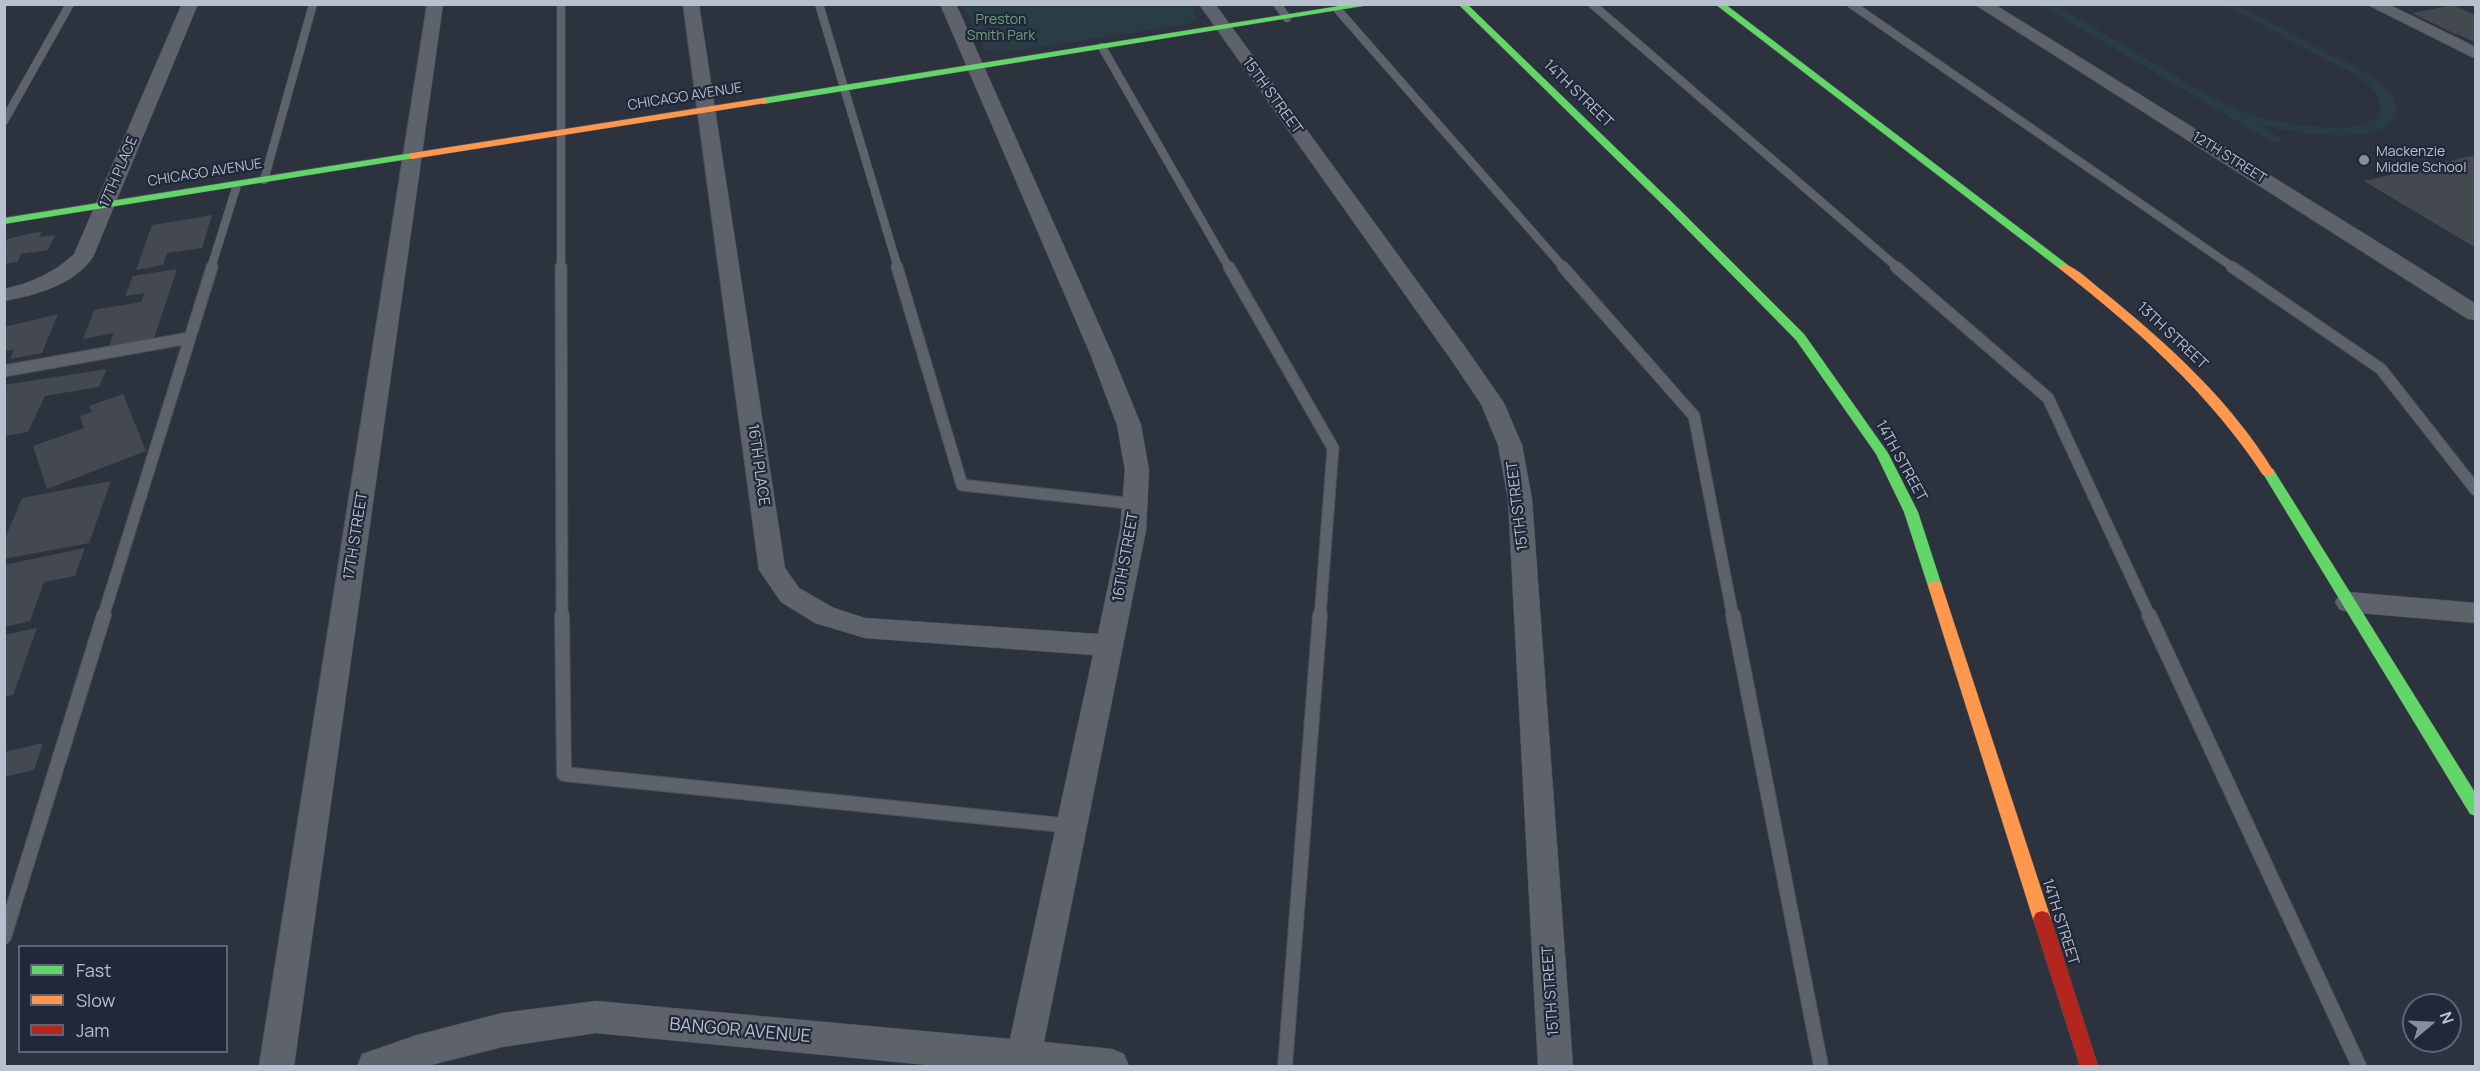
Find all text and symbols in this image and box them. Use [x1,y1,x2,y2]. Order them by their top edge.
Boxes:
park label: Preston Smith Park [967,12,1035,44]
street label: 15TH STREET [1238,54,1306,138]
street label: 14TH STREET [1539,56,1617,132]
street label: CHICAGO AVENUE [627,80,743,114]
street label: 12TH STREET [2189,129,2269,187]
street label: 17TH PLACE [97,134,141,210]
place label: Mackenzie Middle School [2376,144,2466,176]
marker: Mackenzie Middle School [2357,153,2371,167]
street label: CHICAGO AVENUE [147,156,263,190]
street label: 13TH STREET [2133,299,2211,373]
street label: 14TH STREET [1871,417,1931,505]
street label: 16TH PLACE [743,423,773,507]
street label: 15TH STREET [1504,460,1532,552]
street label: 17TH STREET [340,490,372,582]
street label: 16TH STREET [1109,511,1143,603]
street label: 14TH STREET [2038,877,2082,967]
legend [18,945,228,1053]
street label: 15TH STREET [1539,945,1563,1037]
text: Fast [76,958,111,982]
text: Slow [76,988,115,1012]
north arrow [2402,993,2462,1053]
text: N [2435,1009,2459,1027]
street label: BANGOR AVENUE [668,1014,812,1048]
text: Jam [76,1018,110,1042]

